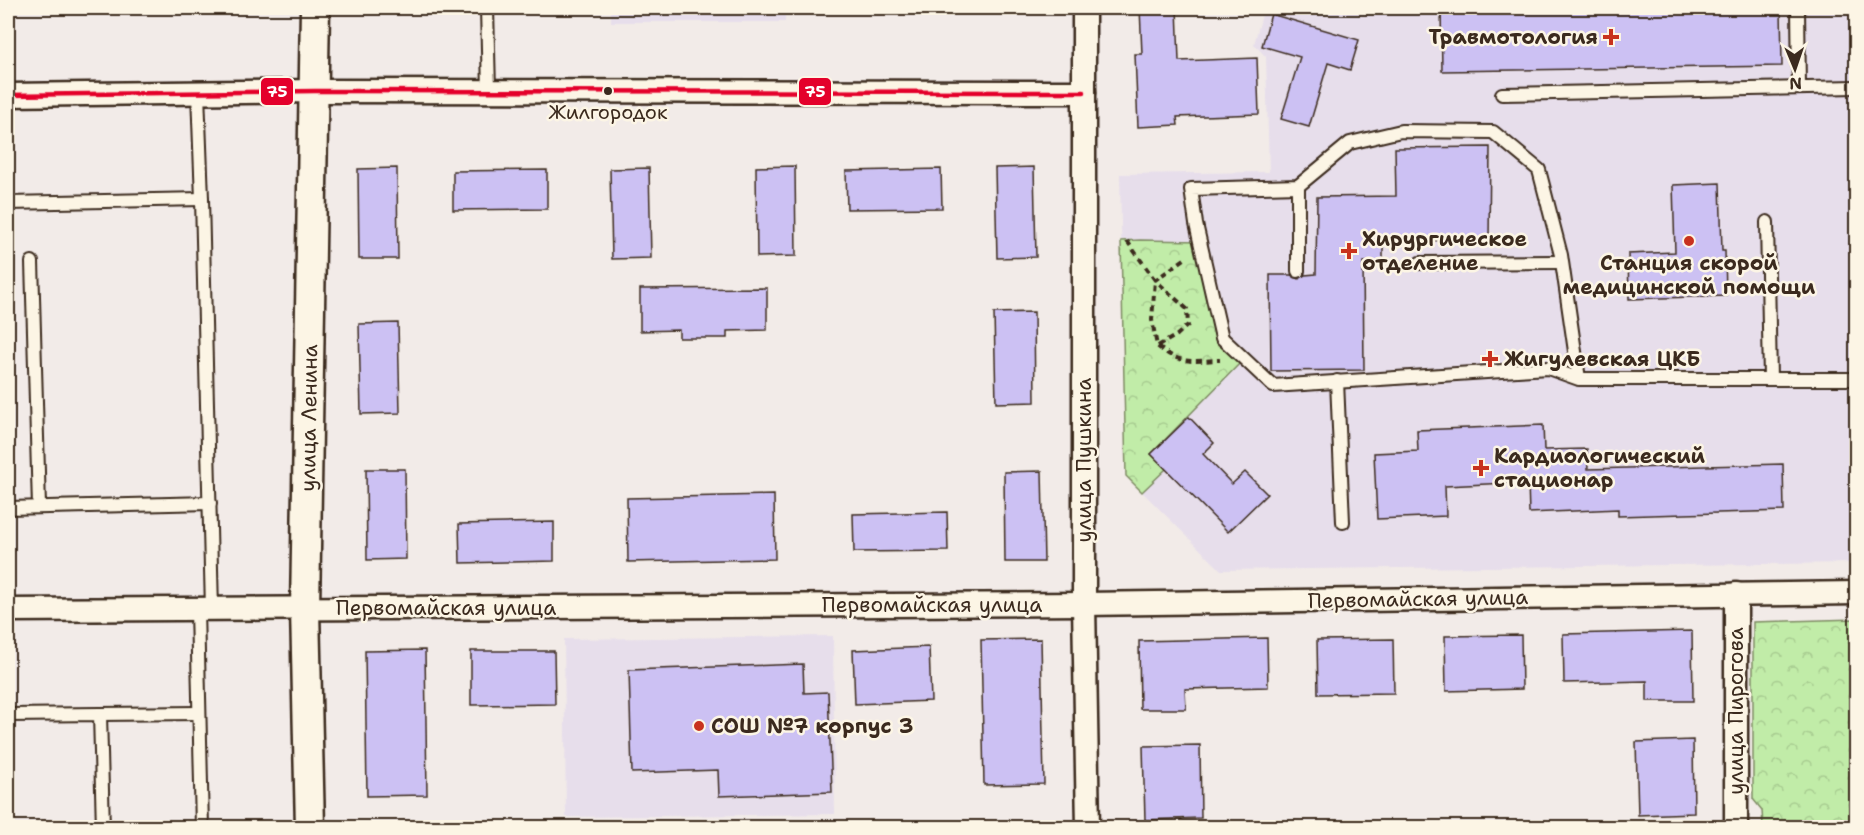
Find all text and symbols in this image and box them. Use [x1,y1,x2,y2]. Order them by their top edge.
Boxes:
place label: Травмотология [1428,23,1598,51]
marker: Травмотология [1602,28,1620,46]
north arrow [1765,39,1825,99]
text: N [1789,73,1802,94]
line badge: 75 [260,77,294,106]
line badge: 75 [798,77,832,106]
text: 75 [267,81,287,102]
text: 75 [805,81,825,102]
marker: Жилгородок [602,85,614,97]
place label: Жилгородок [548,99,668,125]
place label: Хирургическое отделение [1362,225,1527,277]
marker: Станция скорой медицинской помощи [1682,234,1696,248]
marker: Хирургическое отделение [1340,242,1358,260]
place label: Станция скорой медицинской помощи [1563,249,1816,301]
street label: улица Ленина [294,344,324,492]
place label: Жигулевская ЦКБ [1504,345,1700,373]
marker: Жигулевская ЦКБ [1481,350,1499,368]
street label: улица Пушкина [1070,378,1098,542]
place label: Кардиологический стационар [1494,442,1706,494]
marker: Кардиологический стационар [1472,459,1490,477]
street label: Первомайская улица [1308,583,1528,615]
street label: Первомайская улица [822,591,1042,619]
street label: Первомайская улица [336,594,556,622]
street label: улица Пирогова [1722,627,1750,795]
place label: СОШ №7 корпус 3 [711,712,914,740]
marker: СОШ №7 корпус 3 [692,719,706,733]

